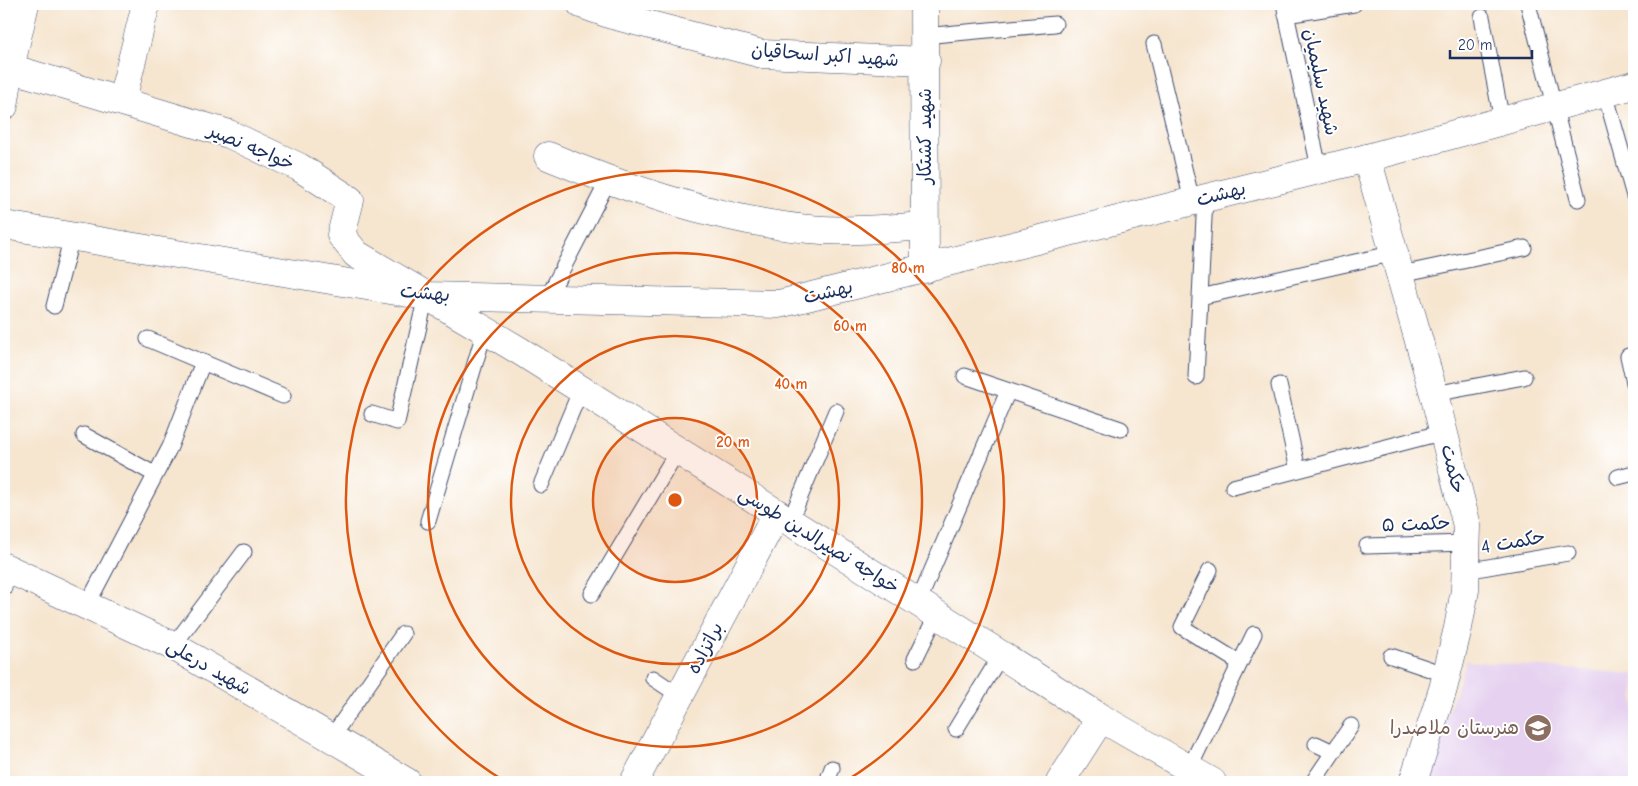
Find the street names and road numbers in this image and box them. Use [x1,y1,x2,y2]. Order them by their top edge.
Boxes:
street label: شهید سلیمیان [1299,27,1343,137]
street label: شهید اکبر اسحاقیان [750,39,900,71]
street label: شهید کشتکار [914,88,936,186]
street label: خواجه نصیر [203,118,298,175]
street label: بهشت [1194,177,1248,211]
street label: بهشت [801,276,855,308]
street label: بهشت [399,280,451,306]
street label: حکمت [1436,442,1470,496]
street label: خواجه نصیرالدین طوسی [734,482,903,599]
street label: حکمت ۵ [1381,512,1451,536]
street label: حکمت 4 [1479,526,1547,558]
street label: براتزاده [682,618,728,678]
street label: شهید درعلی [162,634,255,701]

